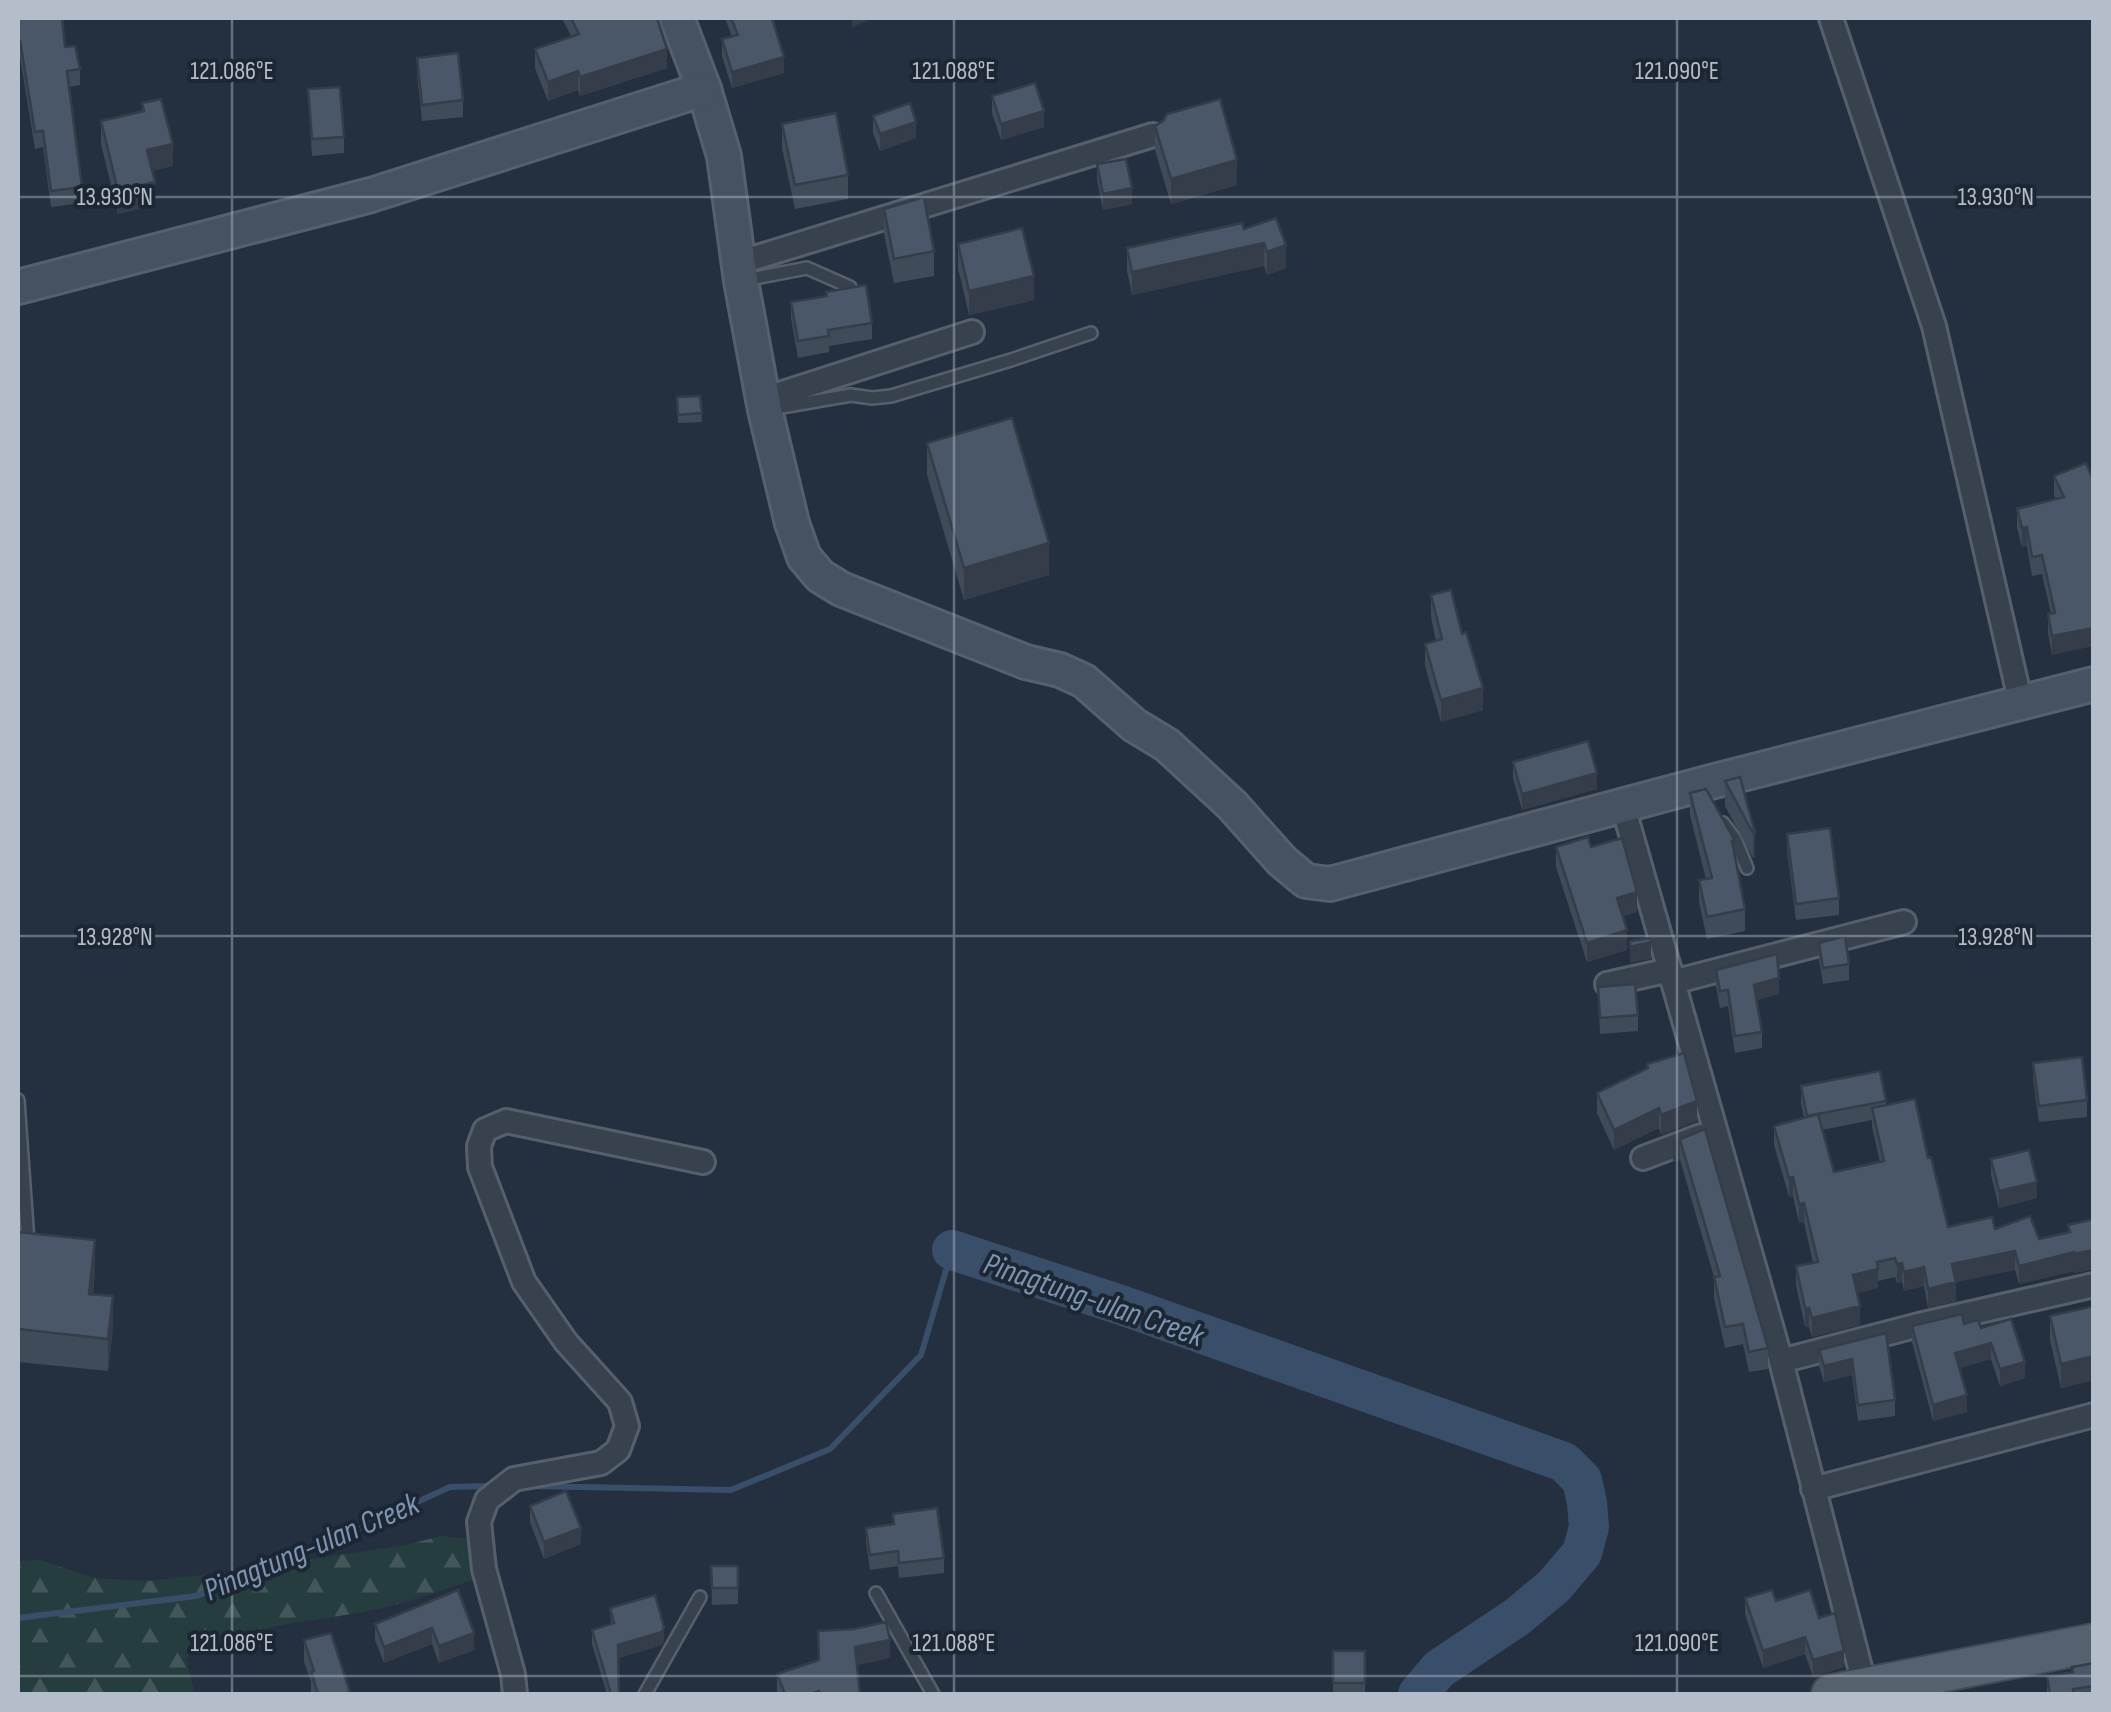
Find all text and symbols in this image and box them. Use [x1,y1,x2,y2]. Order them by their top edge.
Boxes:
text: 121.086°E [190,56,274,87]
text: 121.088°E [912,56,996,87]
text: 121.090°E [1635,56,1719,87]
text: 13.930°N [77,182,153,213]
text: 13.930°N [1958,182,2034,213]
text: 13.928°N [77,922,153,953]
text: 13.928°N [1958,922,2034,953]
water label: Pinagtung-ulan Creek [979,1245,1210,1357]
water label: Pinagtung-ulan Creek [198,1484,426,1610]
text: 121.086°E [190,1628,274,1659]
text: 121.088°E [912,1628,996,1659]
text: 121.090°E [1635,1628,1719,1659]

